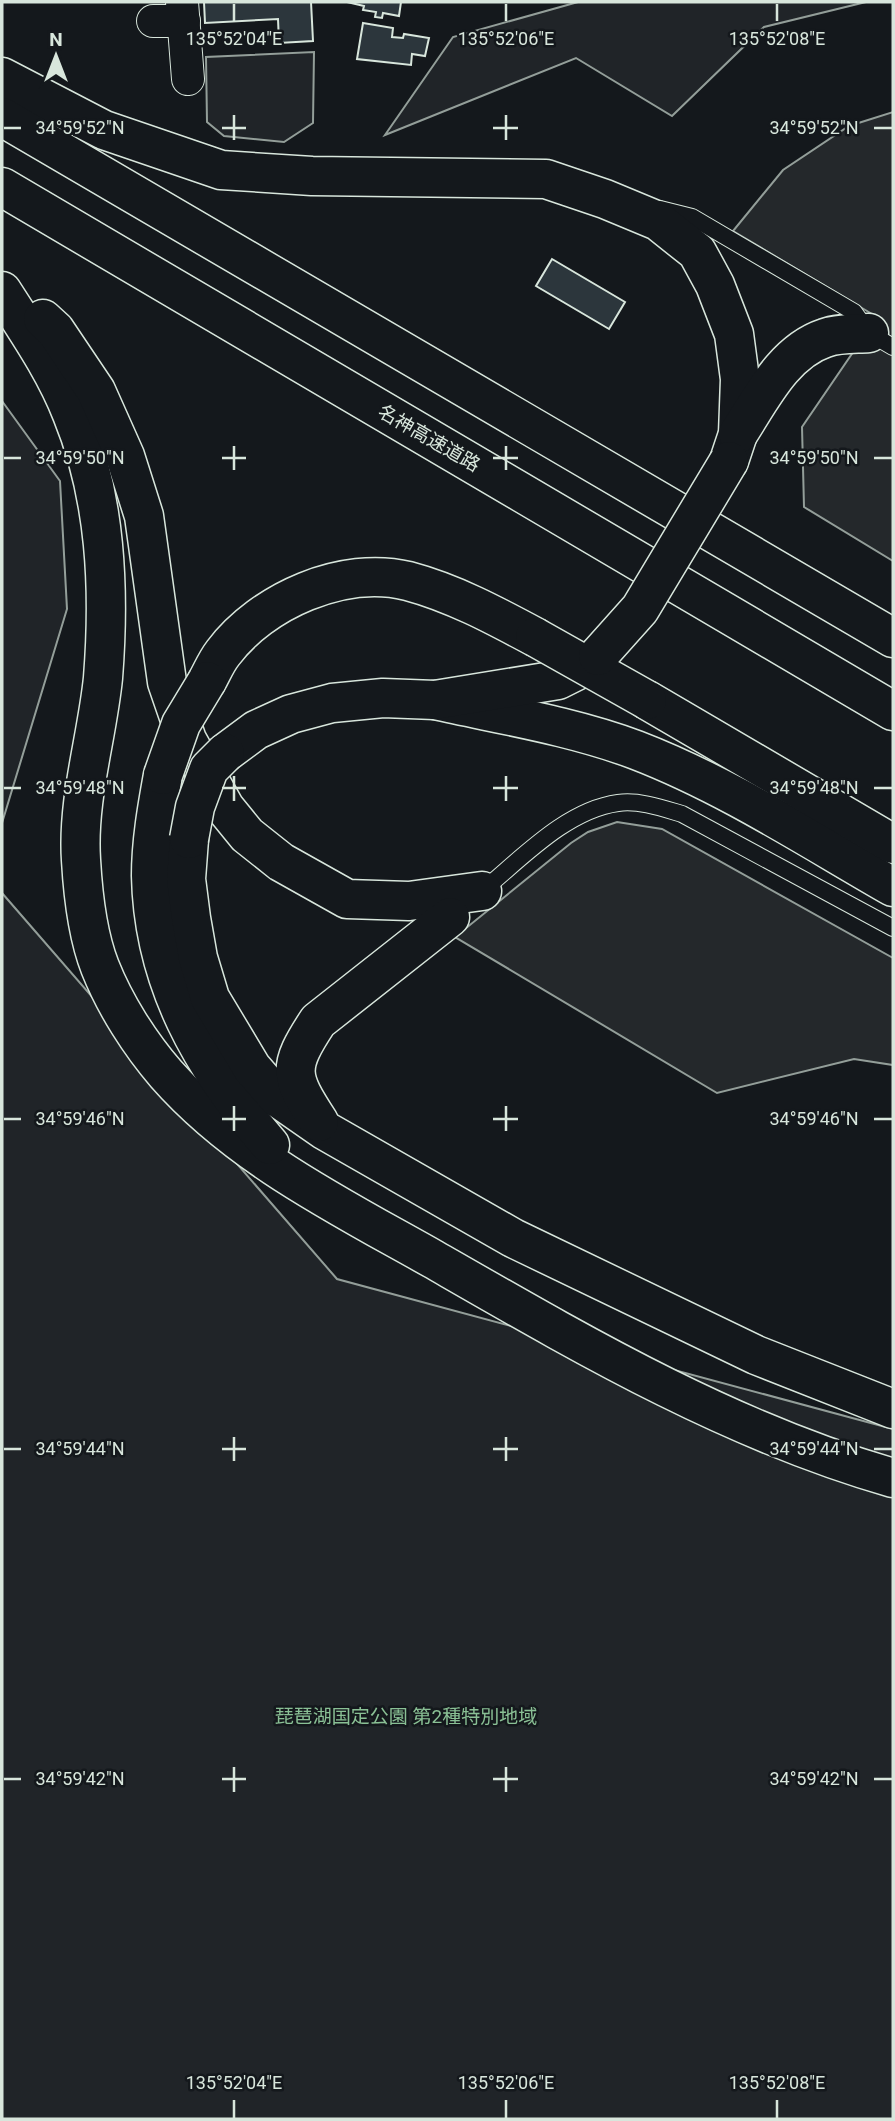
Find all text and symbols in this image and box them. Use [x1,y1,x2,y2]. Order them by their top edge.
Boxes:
north arrow [21,21,91,91]
text: N [49,28,63,51]
text: 135°52'04"E [186,28,282,49]
text: 135°52'06"E [458,28,554,49]
text: 135°52'08"E [729,28,825,49]
text: 34°59'52"N [35,117,125,138]
text: 34°59'52"N [769,117,859,138]
street label: 名神高速道路 [374,400,484,476]
text: 34°59'50"N [35,447,125,468]
text: 34°59'50"N [769,447,859,468]
text: 34°59'48"N [35,777,125,798]
text: 34°59'48"N [769,777,859,798]
text: 34°59'46"N [35,1108,125,1129]
text: 34°59'46"N [769,1108,859,1129]
text: 34°59'44"N [35,1438,125,1459]
text: 34°59'44"N [769,1438,859,1459]
park label: 琵琶湖国定公園 第2種特別地域 [275,1705,537,1728]
text: 34°59'42"N [35,1768,125,1789]
text: 34°59'42"N [769,1768,859,1789]
text: 135°52'04"E [186,2072,282,2093]
text: 135°52'06"E [458,2072,554,2093]
text: 135°52'08"E [729,2072,825,2093]

